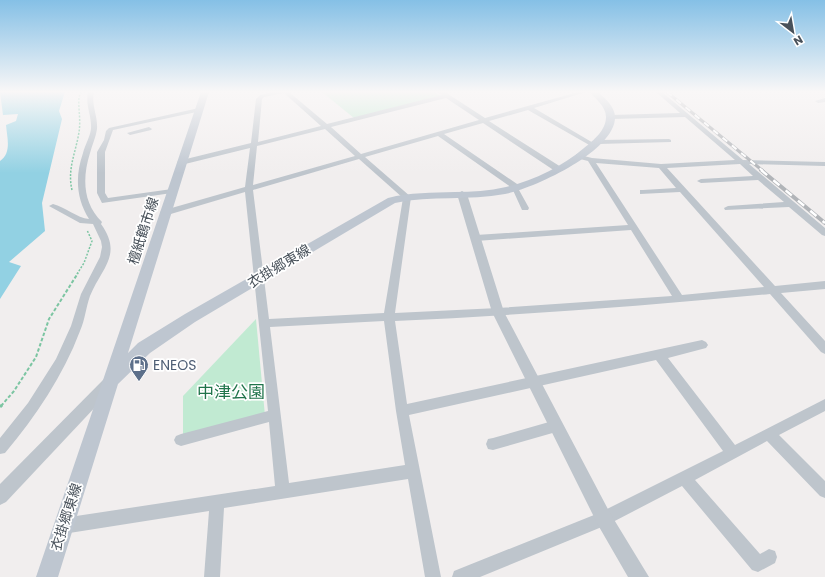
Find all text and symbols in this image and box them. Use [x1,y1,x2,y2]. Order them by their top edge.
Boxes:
north arrow [773,12,813,52]
text: N [790,32,806,50]
street label: 檀紙鶴市線 [123,195,163,267]
street label: 衣掛郷東線 [244,239,314,293]
fuel station icon: ENEOS [128,354,150,382]
place label: ENEOS [153,355,196,375]
park label: 中津公園 [197,380,265,404]
street label: 衣掛郷東線 [46,481,86,553]

